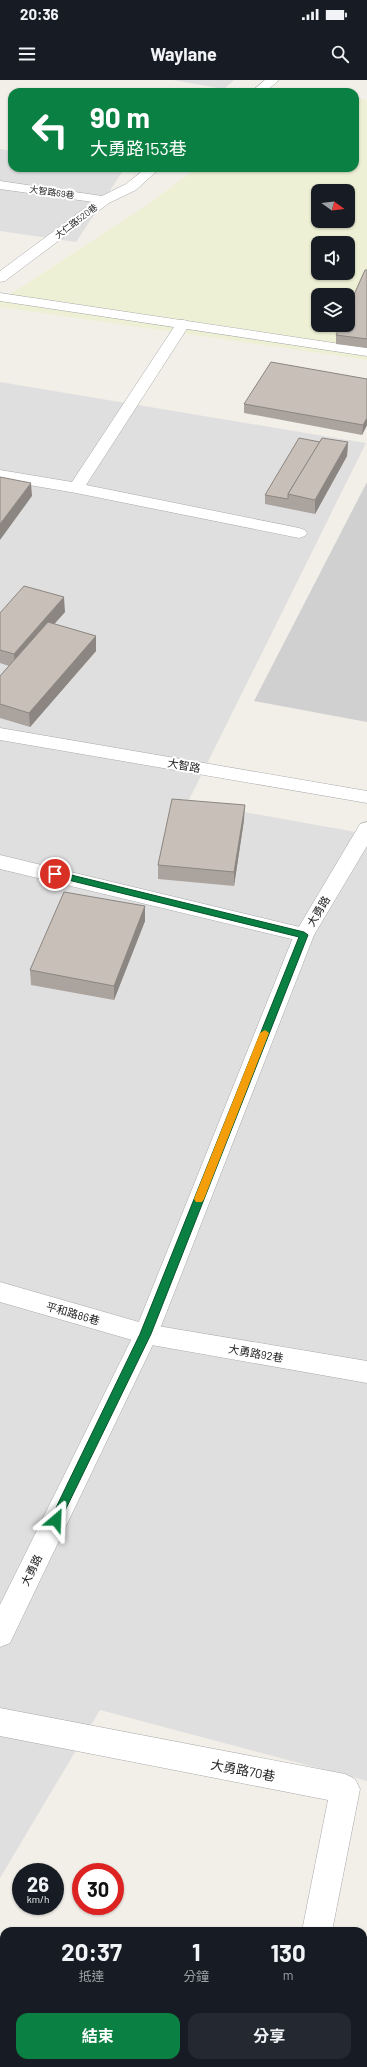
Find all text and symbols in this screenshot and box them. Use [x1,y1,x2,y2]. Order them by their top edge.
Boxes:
text: 20:36 [20,5,59,23]
icon: menu [16,43,38,65]
text: Waylane [150,43,217,65]
icon: search [329,43,351,65]
text: 90 m [90,100,150,134]
icon: left [24,104,76,156]
text: 大勇路153巷 [90,137,187,159]
street label: 大智路69巷 [29,183,75,201]
north arrow [311,184,355,228]
map controls [311,184,355,332]
street label: 大仁路520巷 [53,201,99,241]
button: sound [311,236,355,280]
button: layers [311,288,355,332]
street label: 大智路 [167,756,201,774]
pin [38,857,72,891]
icon: arrive [44,863,66,885]
street label: 大勇路 [304,894,332,928]
street label: 平和路86巷 [45,1299,101,1327]
street label: 大勇路92巷 [227,1342,285,1364]
position arrow [35,1499,77,1541]
street label: 大勇路 [18,1552,44,1588]
street label: 大勇路70巷 [209,1756,277,1784]
speed limit sign: 30 [72,1863,124,1915]
text: 26 [27,1872,49,1896]
text: km/h [27,1893,49,1905]
text: 20:37 [61,1937,122,1966]
text: 1 [192,1937,201,1966]
text: 130 [271,1938,306,1967]
text: m [283,1967,294,1983]
text: 抵達 [79,1968,105,1984]
text: 分鐘 [183,1968,209,1984]
button: 結束 [16,2013,180,2059]
button: 分享 [188,2013,351,2059]

